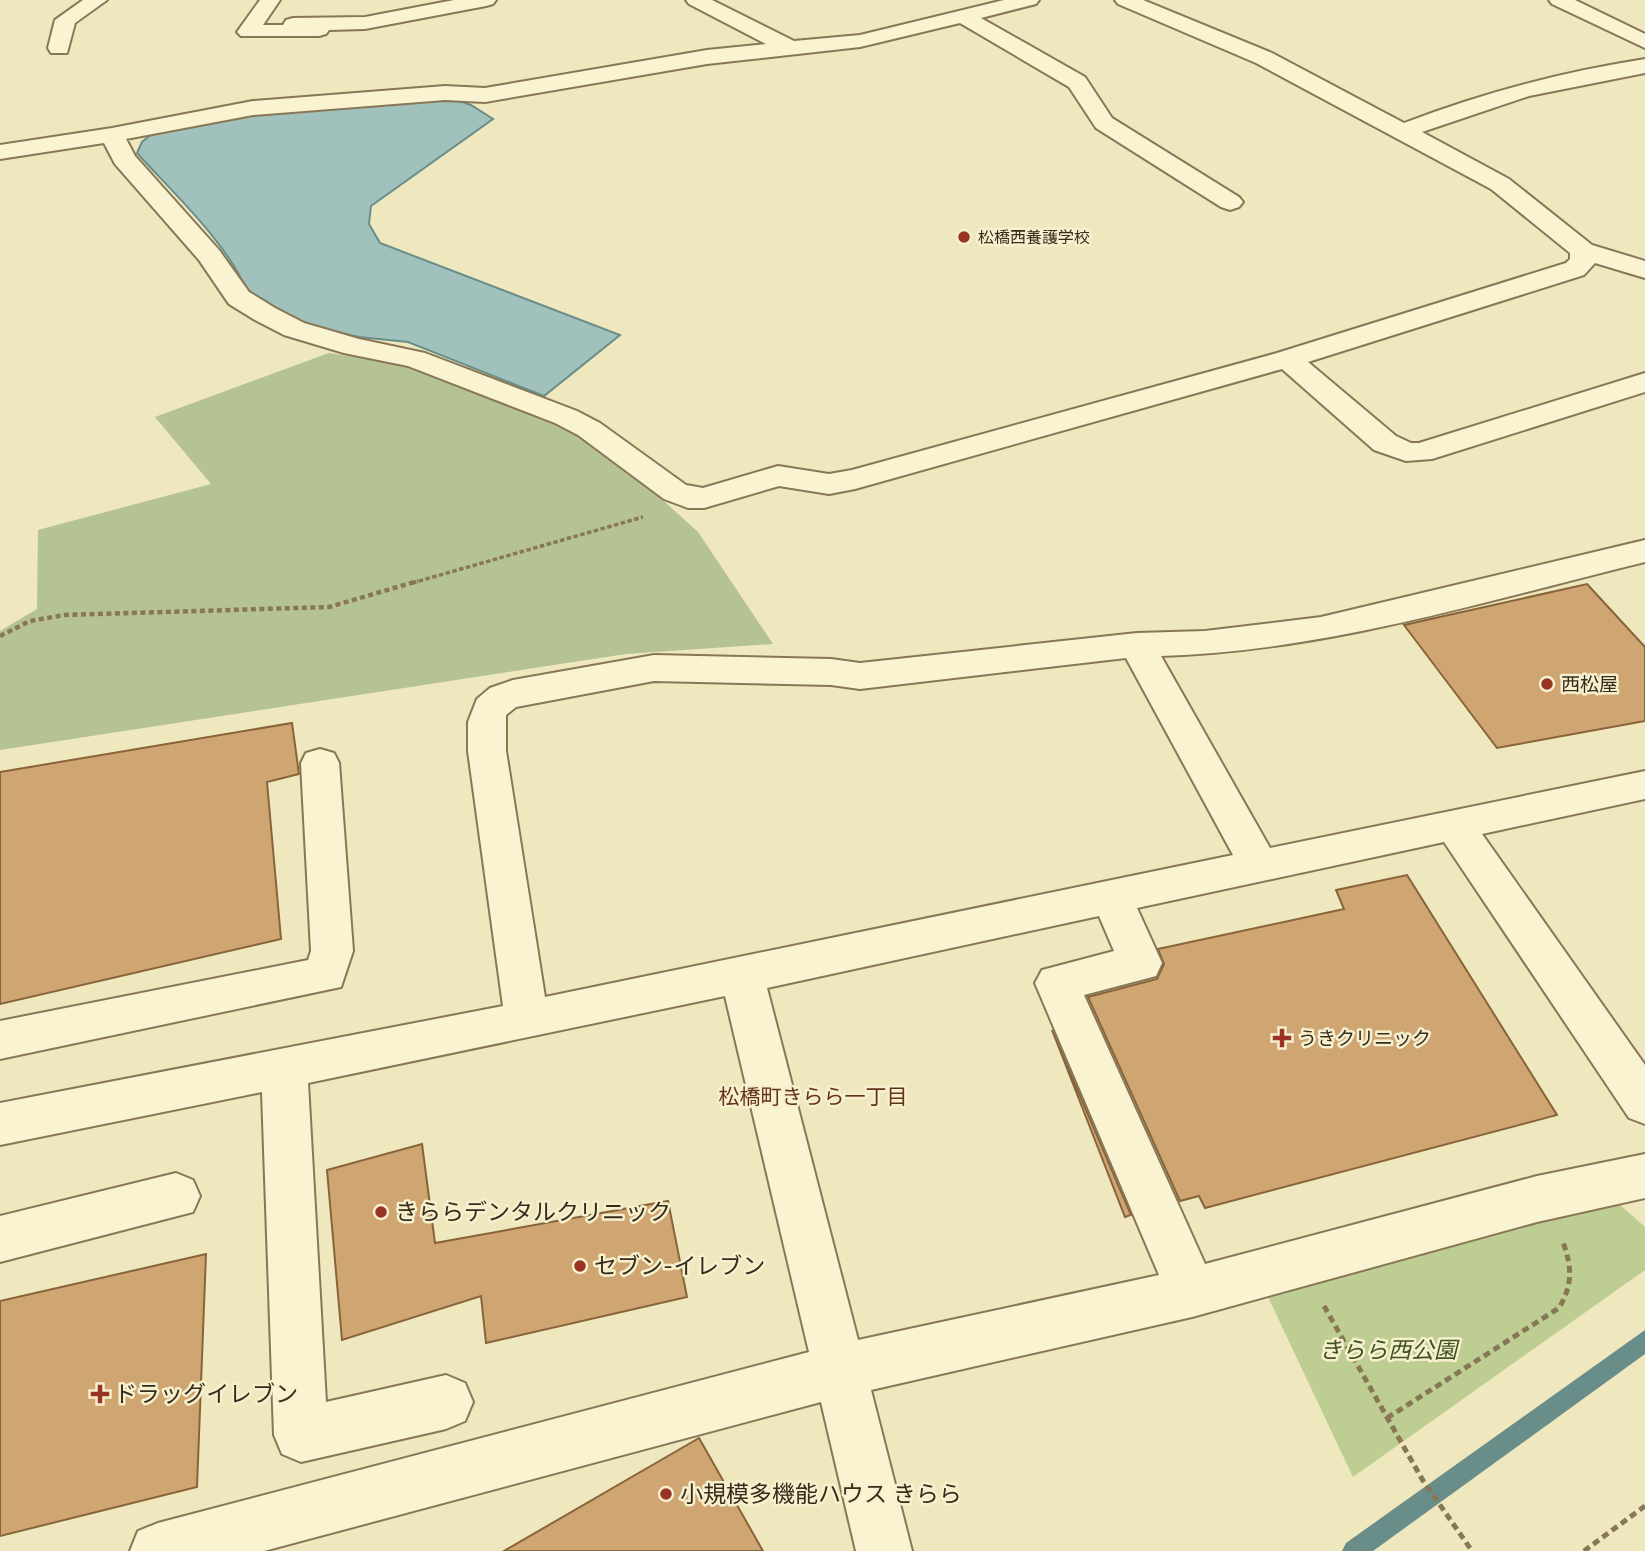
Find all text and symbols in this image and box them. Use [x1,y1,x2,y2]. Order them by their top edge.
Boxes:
place label: 松橋西養護学校 [978,228,1090,247]
marker: 松橋西養護学校 [956,229,972,245]
place label: 西松屋 [1561,673,1618,696]
marker: 西松屋 [1539,676,1555,692]
place label: うきクリニック [1298,1027,1431,1050]
marker: うきクリニック [1272,1028,1292,1048]
district label: 松橋町きらら一丁目 [719,1085,908,1109]
place label: きららデンタルクリニック [395,1199,671,1226]
marker: きららデンタルクリニック [373,1204,389,1220]
place label: セブン-イレブン [594,1253,765,1280]
marker: セブン-イレブン [572,1258,588,1274]
park label: きらら西公園 [1319,1337,1460,1364]
place label: ドラッグイレブン [114,1381,298,1408]
marker: ドラッグイレブン [92,1386,108,1402]
place label: 小規模多機能ハウス きらら [680,1481,962,1508]
marker: 小規模多機能ハウス きらら [658,1486,674,1502]

